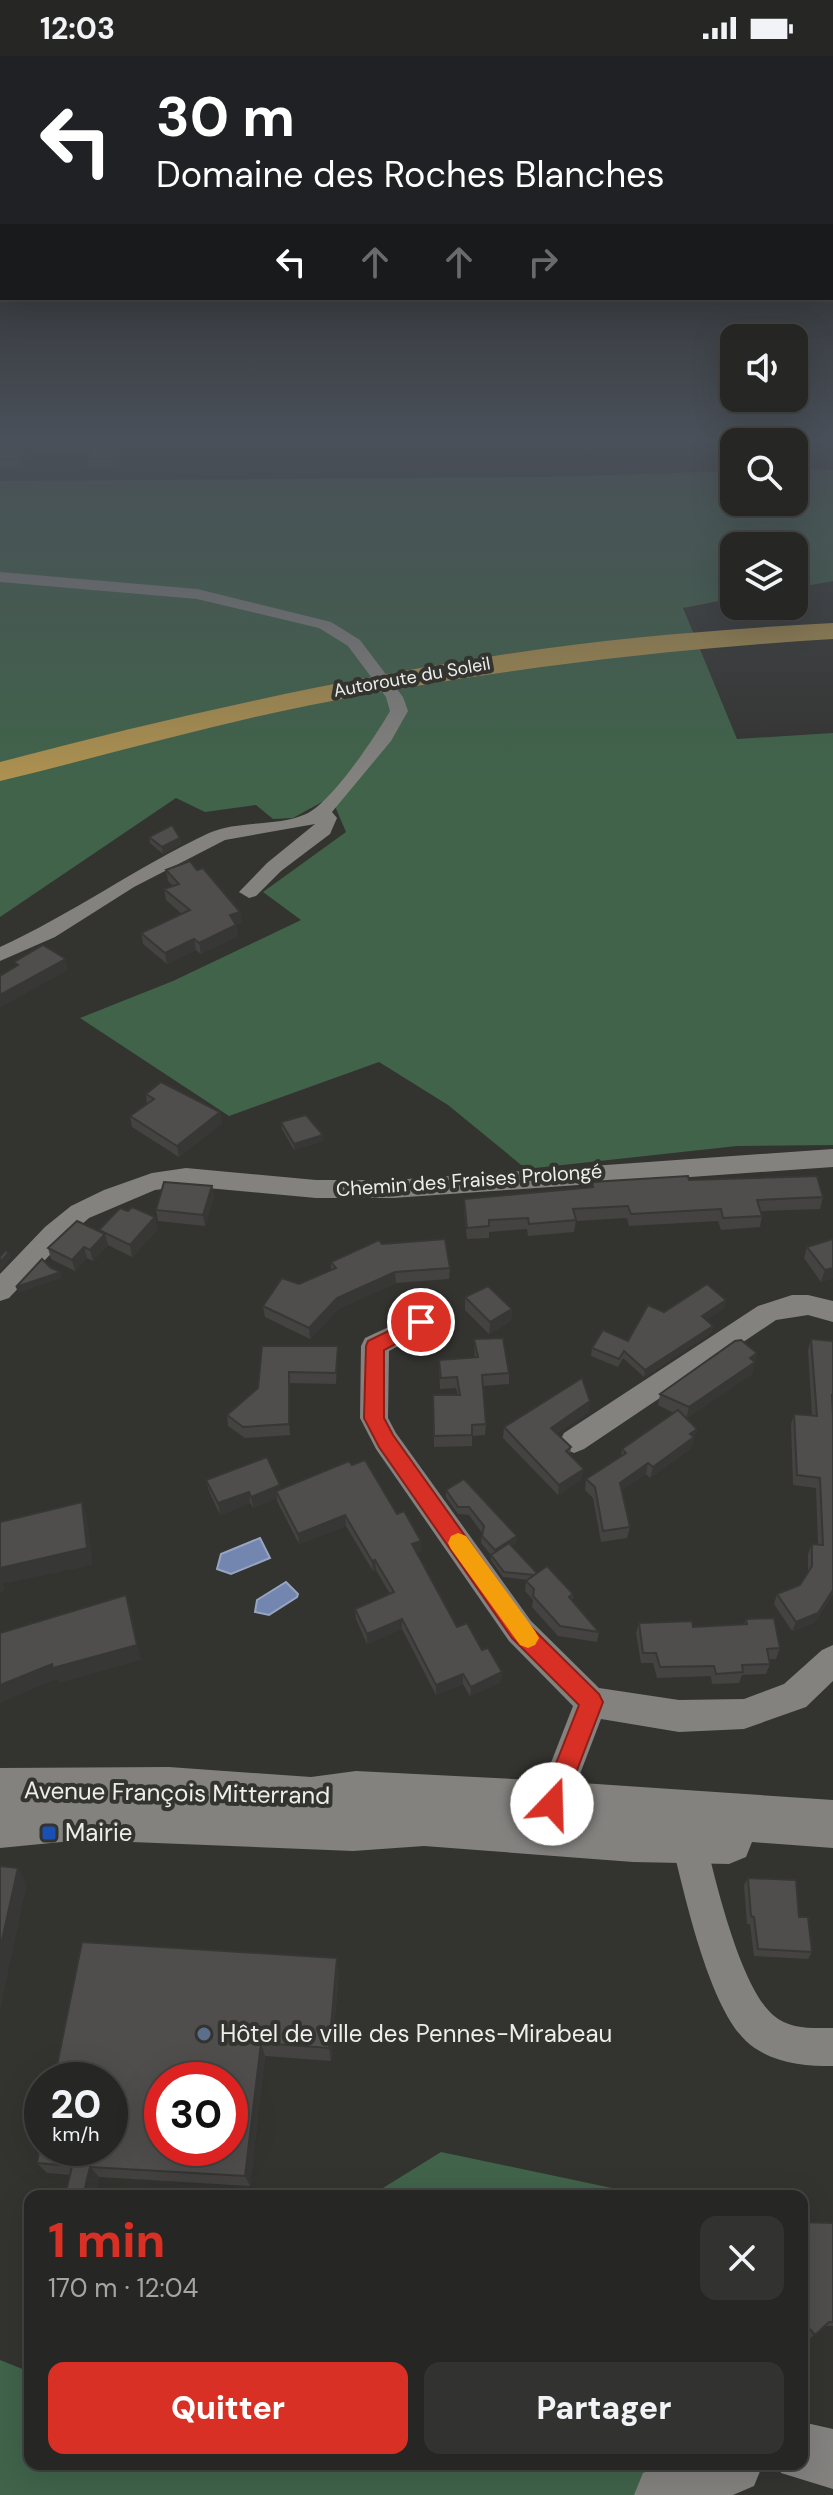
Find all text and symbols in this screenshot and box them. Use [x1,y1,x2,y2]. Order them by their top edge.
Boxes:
text: 12:03 [40,9,115,48]
text: 30 m [156,80,295,153]
icon: left [24,88,128,192]
text: Domaine des Roches Blanches [156,151,665,198]
icon: left [269,240,313,284]
icon: ahead [353,240,397,284]
icon: ahead [437,240,481,284]
icon: right [521,240,565,284]
map controls [720,324,808,620]
button: sound [720,324,808,412]
button: search [720,428,808,516]
button: layers [720,532,808,620]
street label: Autoroute du Soleil [332,651,492,703]
street label: Chemin des Fraises Prolongé [335,1158,603,1202]
pin [387,1288,455,1356]
icon: arrive [399,1300,443,1344]
position arrow [510,1762,594,1846]
street label: Avenue François Mitterrand [24,1774,330,1811]
place label: Mairie [65,1817,132,1848]
marker: Mairie [40,1824,58,1842]
place label: Hôtel de ville des Pennes-Mirabeau [220,2018,612,2049]
marker: Hôtel de ville des Pennes-Mirabeau [195,2025,213,2043]
speed limit sign: 30 [144,2062,248,2166]
text: 20 [50,2078,102,2130]
text: km/h [52,2121,100,2147]
text: 1 min [48,2209,165,2272]
button: close [700,2216,784,2300]
text: 170 m · 12:04 [48,2271,198,2305]
button: Quitter [48,2362,408,2454]
button: Partager [424,2362,784,2454]

